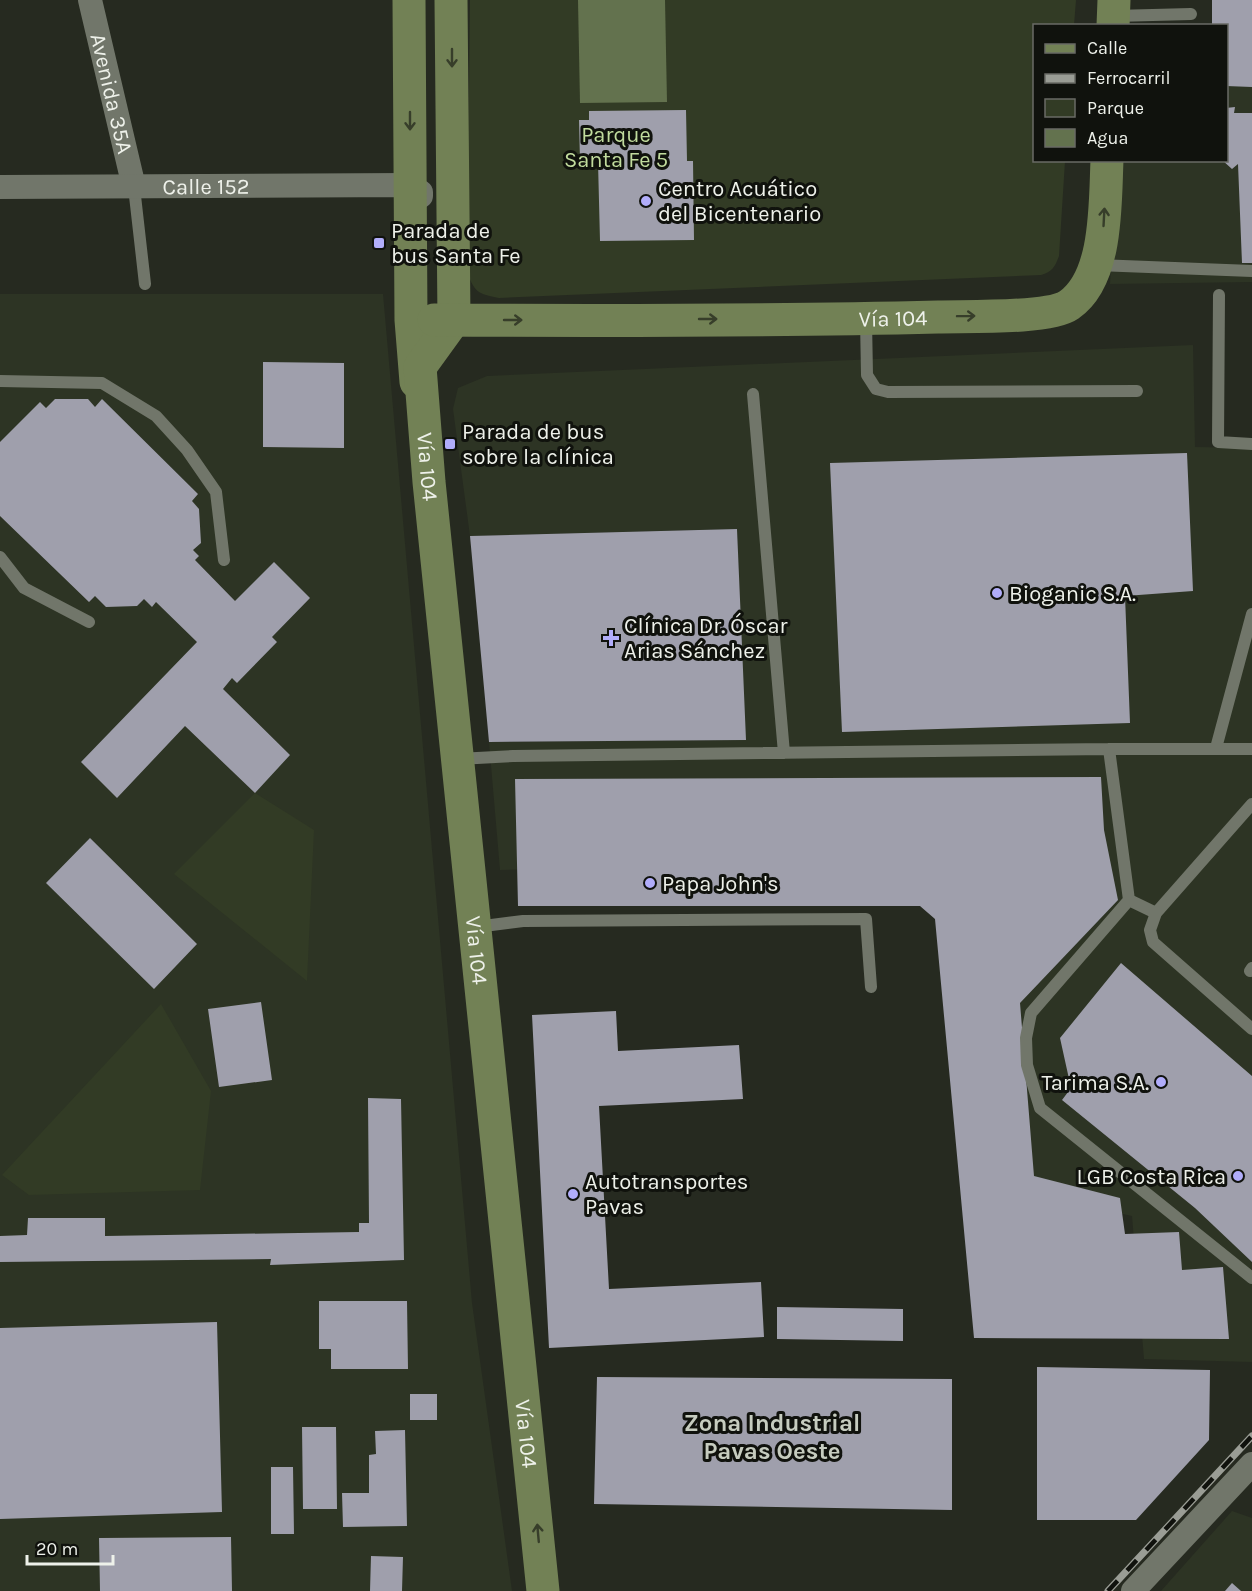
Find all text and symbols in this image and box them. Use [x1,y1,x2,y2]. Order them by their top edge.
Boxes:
legend [1033,24,1228,162]
street label: Avenida 35A [84,31,138,157]
text: Calle [1087,37,1127,59]
one-way arrow [446,48,458,68]
text: Ferrocarril [1087,67,1171,89]
text: Parque [1087,97,1144,119]
one-way arrow [404,111,416,131]
park label: Parque Santa Fe 5 [564,122,668,173]
text: Agua [1087,127,1128,149]
street label: Calle 152 [162,174,250,200]
place label: Centro Acuático del Bicentenario [658,176,821,227]
marker: Centro Acuático del Bicentenario [639,194,653,208]
one-way arrow [1098,207,1109,227]
place label: Parada de bus Santa Fe [391,218,521,269]
marker: Parada de bus Santa Fe [372,236,386,250]
street label: Vía 104 [858,305,928,333]
one-way arrow [955,311,975,322]
one-way arrow [697,313,717,325]
one-way arrow [502,314,522,326]
place label: Parada de bus sobre la clínica [462,419,614,470]
street label: Vía 104 [411,431,443,502]
marker: Parada de bus sobre la clínica [443,437,457,451]
place label: Bioganic S.A. [1009,581,1136,607]
marker: Bioganic S.A. [990,586,1004,600]
place label: Clínica Dr. Óscar Arias Sánchez [624,612,788,664]
marker: Clínica Dr. Óscar Arias Sánchez [602,629,620,647]
place label: Papa John's [662,871,778,897]
marker: Papa John's [643,876,657,890]
street label: Vía 104 [460,915,493,986]
place label: Tarima S.A. [1042,1070,1149,1096]
marker: Tarima S.A. [1154,1075,1168,1089]
place label: LGB Costa Rica [1076,1164,1226,1190]
place label: Autotransportes Pavas [585,1169,748,1220]
marker: LGB Costa Rica [1231,1169,1245,1183]
marker: Autotransportes Pavas [566,1187,580,1201]
street label: Vía 104 [509,1398,542,1469]
district label: Zona Industrial Pavas Oeste [684,1409,860,1465]
one-way arrow [532,1523,543,1543]
scale bar [27,1528,112,1566]
text: 20 m [36,1538,78,1560]

